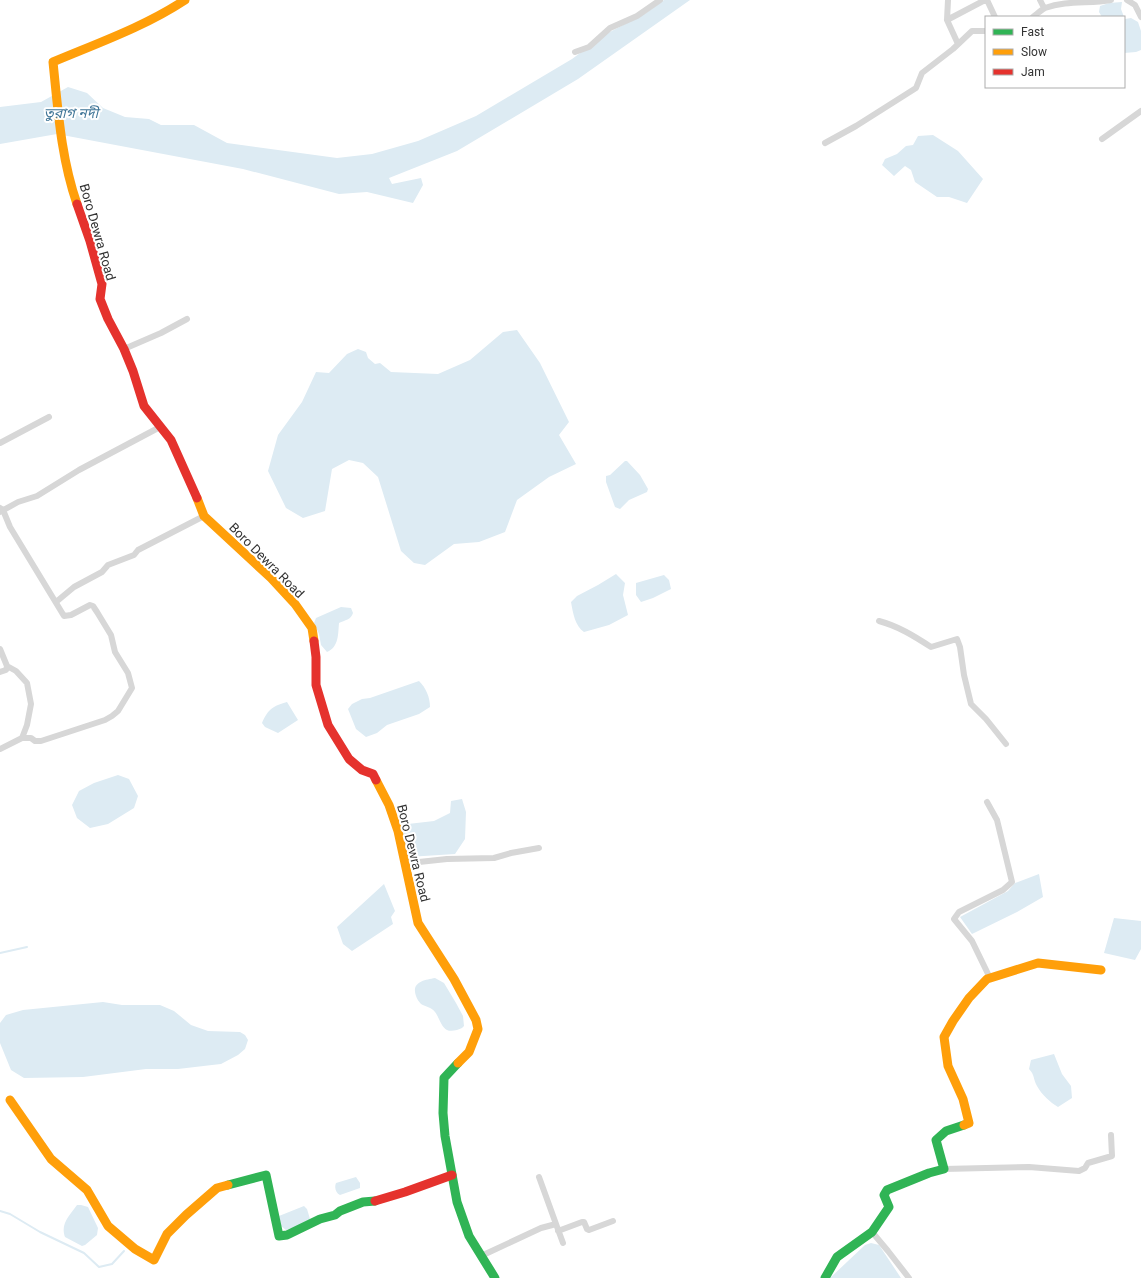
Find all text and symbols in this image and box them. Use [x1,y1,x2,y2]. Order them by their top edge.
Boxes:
legend [985,16,1125,88]
text: Fast [1021,25,1044,39]
text: Slow [1021,45,1047,59]
text: Jam [1021,65,1045,79]
water label: তুরাগ নদী [44,105,101,122]
street label: Boro Dewra Road [77,182,118,282]
street label: Boro Dewra Road [226,520,307,601]
street label: Boro Dewra Road [394,803,433,903]

